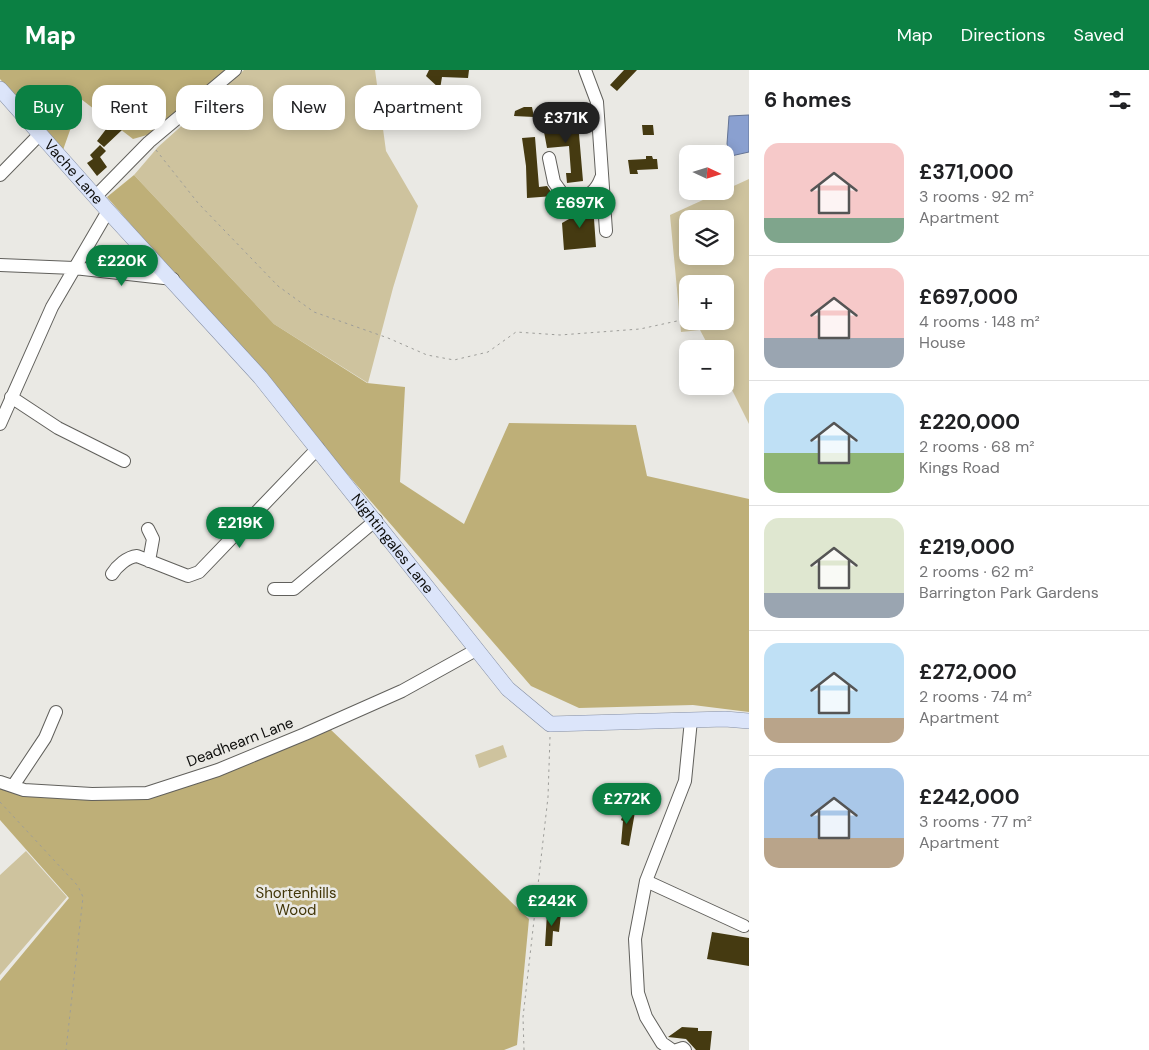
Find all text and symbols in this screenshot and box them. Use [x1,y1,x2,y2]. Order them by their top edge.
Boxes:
text: Map [25,20,76,51]
text: Map [897,23,933,47]
text: Directions [961,23,1046,47]
text: Saved [1074,23,1124,47]
chip: Buy [15,85,82,130]
chip: Rent [92,85,166,130]
chip: Filters [176,85,263,130]
chip: New [273,85,345,130]
chip: Apartment [355,85,481,130]
text: 6 homes [764,86,852,114]
icon: filters [1106,86,1134,114]
pin: £371K [531,102,601,144]
text: £371K [544,107,588,128]
street label: Vache Lane [39,135,108,209]
north arrow [679,145,734,200]
map controls [679,145,734,395]
text: £371,000 [919,158,1014,186]
icon: home [804,163,864,223]
pin: £697K [545,186,615,229]
text: 3 rooms · 92 m² [919,186,1034,207]
text: £697K [556,192,604,213]
text: Apartment [919,207,999,228]
button: layers [679,210,734,265]
pin: £220K [87,244,157,287]
text: £220K [97,250,147,271]
button: + [679,275,734,330]
text: £697,000 [919,283,1018,311]
icon: home [804,288,864,348]
text: 4 rooms · 148 m² [919,311,1040,332]
text: House [919,332,966,353]
button: − [679,340,734,395]
text: £220,000 [919,408,1020,436]
icon: home [804,413,864,473]
text: 2 rooms · 68 m² [919,436,1035,457]
text: Kings Road [919,457,1000,478]
street label: Nightingales Lane [347,490,438,598]
pin: £219K [205,506,275,549]
text: £219K [217,512,263,533]
text: £219,000 [919,533,1015,561]
icon: home [804,538,864,598]
text: 2 rooms · 62 m² [919,561,1034,582]
text: Barrington Park Gardens [919,582,1099,603]
text: £272,000 [919,658,1017,686]
icon: home [804,663,864,723]
text: 2 rooms · 74 m² [919,686,1032,707]
text: Apartment [919,707,999,728]
street label: Deadhearn Lane [184,712,296,772]
pin: £272K [592,782,662,825]
text: £242,000 [919,783,1019,811]
text: £272K [603,788,651,809]
icon: home [804,788,864,848]
text: 3 rooms · 77 m² [919,811,1032,832]
text: Apartment [919,832,999,853]
park label: Shortenhills Wood [255,883,337,920]
pin: £242K [517,884,587,927]
text: £242K [527,890,577,911]

